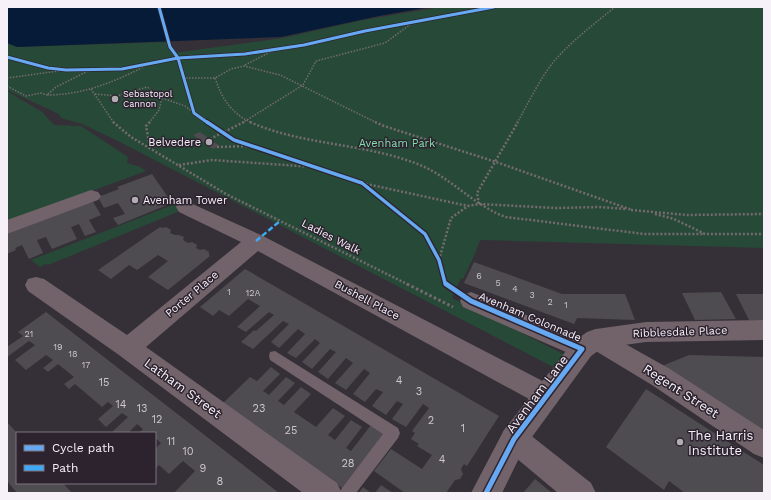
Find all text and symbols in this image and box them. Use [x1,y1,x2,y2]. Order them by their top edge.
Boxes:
place label: Sebastopol Cannon [123,89,173,109]
marker: Sebastopol Cannon [110,94,120,104]
place label: Belvedere [148,136,201,149]
marker: Belvedere [204,137,214,147]
park label: Avenham Park [359,137,435,150]
place label: Avenham Tower [143,194,228,207]
marker: Avenham Tower [130,195,140,205]
street label: Ladies Walk [299,217,363,257]
street label: Porter Place [163,268,221,320]
house number: 6 [476,271,482,281]
street label: Bushell Place [332,277,402,323]
house number: 5 [495,278,501,288]
house number: 4 [512,284,518,294]
house number: 1 [227,287,231,297]
house number: 12A [246,288,260,298]
street label: Avenham Colonnade [477,289,583,345]
house number: 3 [529,290,535,300]
house number: 2 [547,297,553,307]
house number: 1 [564,300,568,310]
street label: Ribblesdale Place [632,324,728,340]
house number: 21 [25,329,33,339]
house number: 19 [53,342,63,352]
house number: 18 [68,349,78,359]
street label: Avenham Lane [503,352,571,436]
street label: Latham Street [142,355,225,421]
house number: 17 [82,360,90,370]
street label: Regent Street [640,361,722,421]
house number: 4 [396,374,403,387]
house number: 15 [99,376,109,389]
house number: 3 [416,385,422,398]
house number: 14 [115,398,127,411]
house number: 13 [137,402,147,415]
house number: 23 [253,402,265,415]
house number: 12 [152,413,162,426]
house number: 2 [428,414,434,427]
house number: 1 [461,422,465,435]
house number: 25 [285,424,297,437]
place label: The Harris Institute [688,428,753,458]
legend [16,432,156,484]
house number: 11 [167,435,175,448]
marker: The Harris Institute [675,437,685,447]
text: Cycle path [52,441,114,455]
house number: 10 [182,445,194,458]
house number: 4 [439,453,446,466]
house number: 28 [341,457,355,470]
text: Path [52,461,78,475]
house number: 9 [200,462,207,475]
house number: 8 [217,475,224,488]

